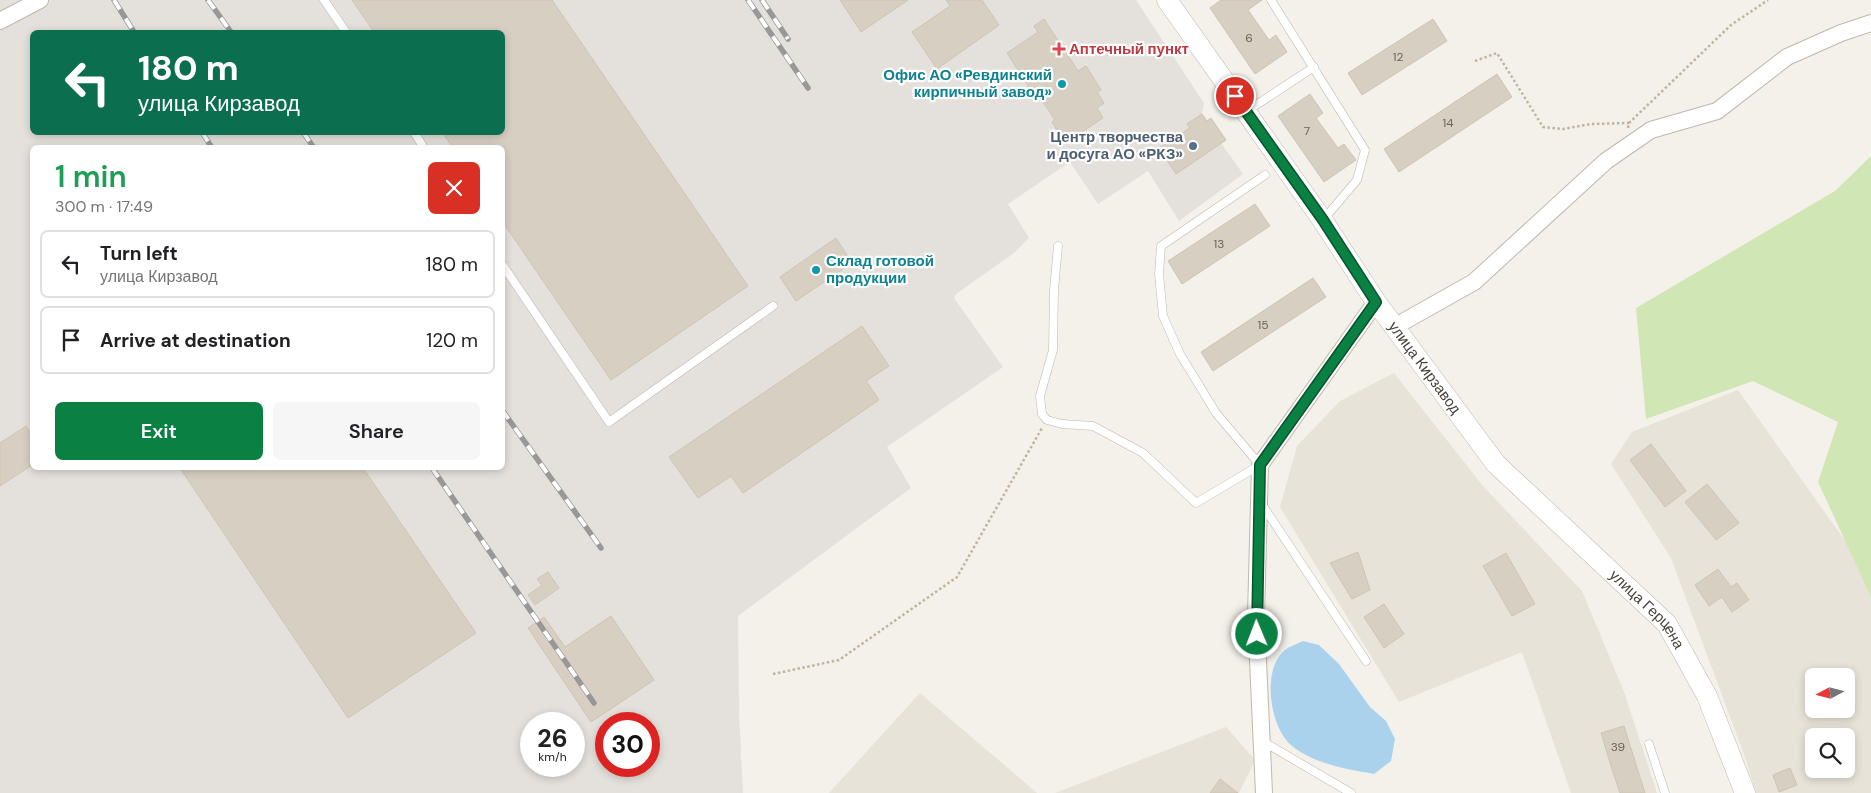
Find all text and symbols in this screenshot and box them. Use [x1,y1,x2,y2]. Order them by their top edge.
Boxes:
house number: 6 [1245,30,1253,46]
place label: Аптечный пункт [1069,39,1189,59]
marker: Аптечный пункт [1053,43,1065,55]
text: 180 m [138,45,239,91]
house number: 12 [1393,49,1403,65]
icon: left [55,50,120,115]
place label: Офис АО «Ревдинский кирпичный завод» [883,65,1052,102]
pin [1214,75,1256,117]
marker: Офис АО «Ревдинский кирпичный завод» [1056,78,1068,90]
icon: arrive [1221,82,1249,110]
text: улица Кирзавод [138,89,300,118]
house number: 14 [1442,115,1454,131]
house number: 7 [1304,123,1310,139]
place label: Центр творчества и досуга АО «РКЗ» [1047,127,1184,164]
marker: Центр творчества и досуга АО «РКЗ» [1187,140,1199,152]
text: 1 min [55,157,127,196]
button: close [428,162,480,214]
text: 300 m · 17:49 [55,196,153,217]
house number: 13 [1214,236,1224,252]
text: Turn left [100,241,178,266]
icon: left [57,250,85,278]
place label: Склад готовой продукции [826,251,934,288]
text: 180 m [426,252,478,277]
marker: Склад готовой продукции [810,264,822,276]
text: улица Кирзавод [100,266,218,287]
house number: 15 [1257,317,1269,333]
street label: улица Кирзавод [1384,317,1466,418]
icon: arrive [57,326,85,354]
text: Arrive at destination [100,328,291,353]
text: 120 m [426,328,478,353]
button: Exit [55,402,263,460]
button: Share [273,402,480,460]
street label: улица Герцена [1605,565,1689,653]
position arrow [1230,607,1282,659]
north arrow [1805,668,1855,718]
map controls [1805,668,1855,778]
speed limit sign: 30 [595,712,660,777]
text: 26 [537,722,568,755]
button: search [1805,728,1855,778]
house number: 39 [1611,739,1625,755]
text: km/h [538,749,567,765]

